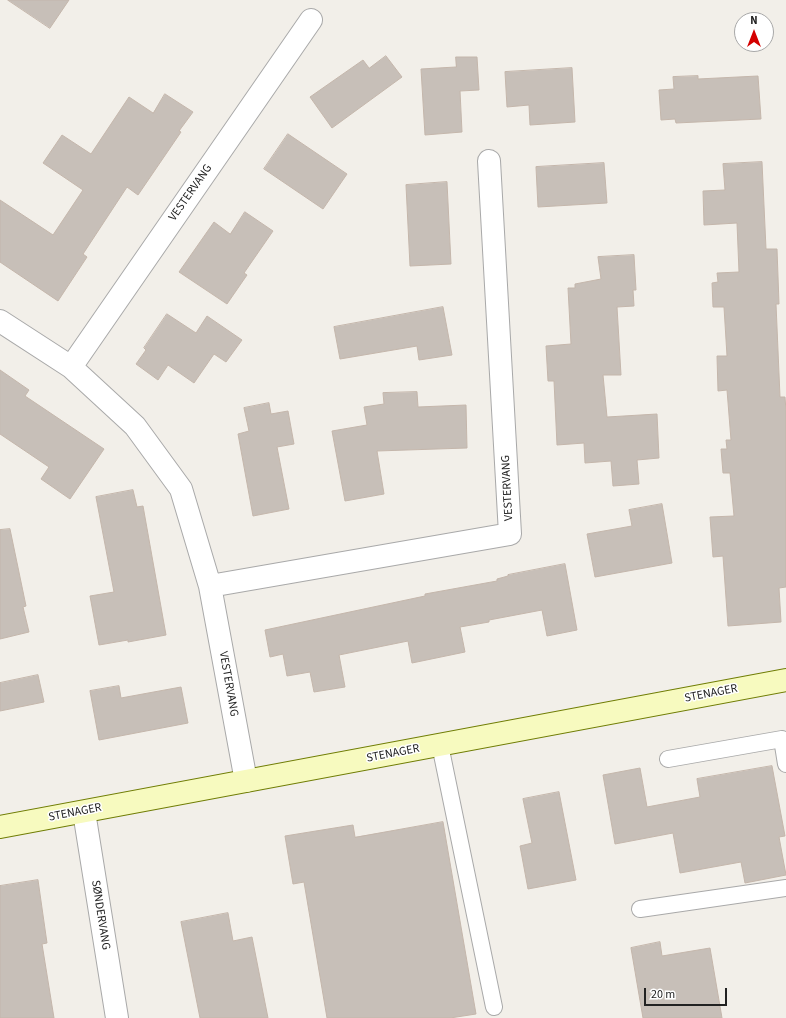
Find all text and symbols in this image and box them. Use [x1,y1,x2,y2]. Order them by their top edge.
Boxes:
north arrow [734,12,774,52]
text: N [750,13,758,28]
street label: VESTERVANG [166,162,216,224]
street label: VESTERVANG [499,455,517,521]
street label: VESTERVANG [215,650,241,718]
street label: STENAGER [683,682,739,706]
street label: STENAGER [365,742,421,766]
street label: STENAGER [47,801,103,825]
street label: SØNDERVANG [87,879,113,951]
scale bar [646,980,729,1006]
text: 20 m [651,986,675,1003]

